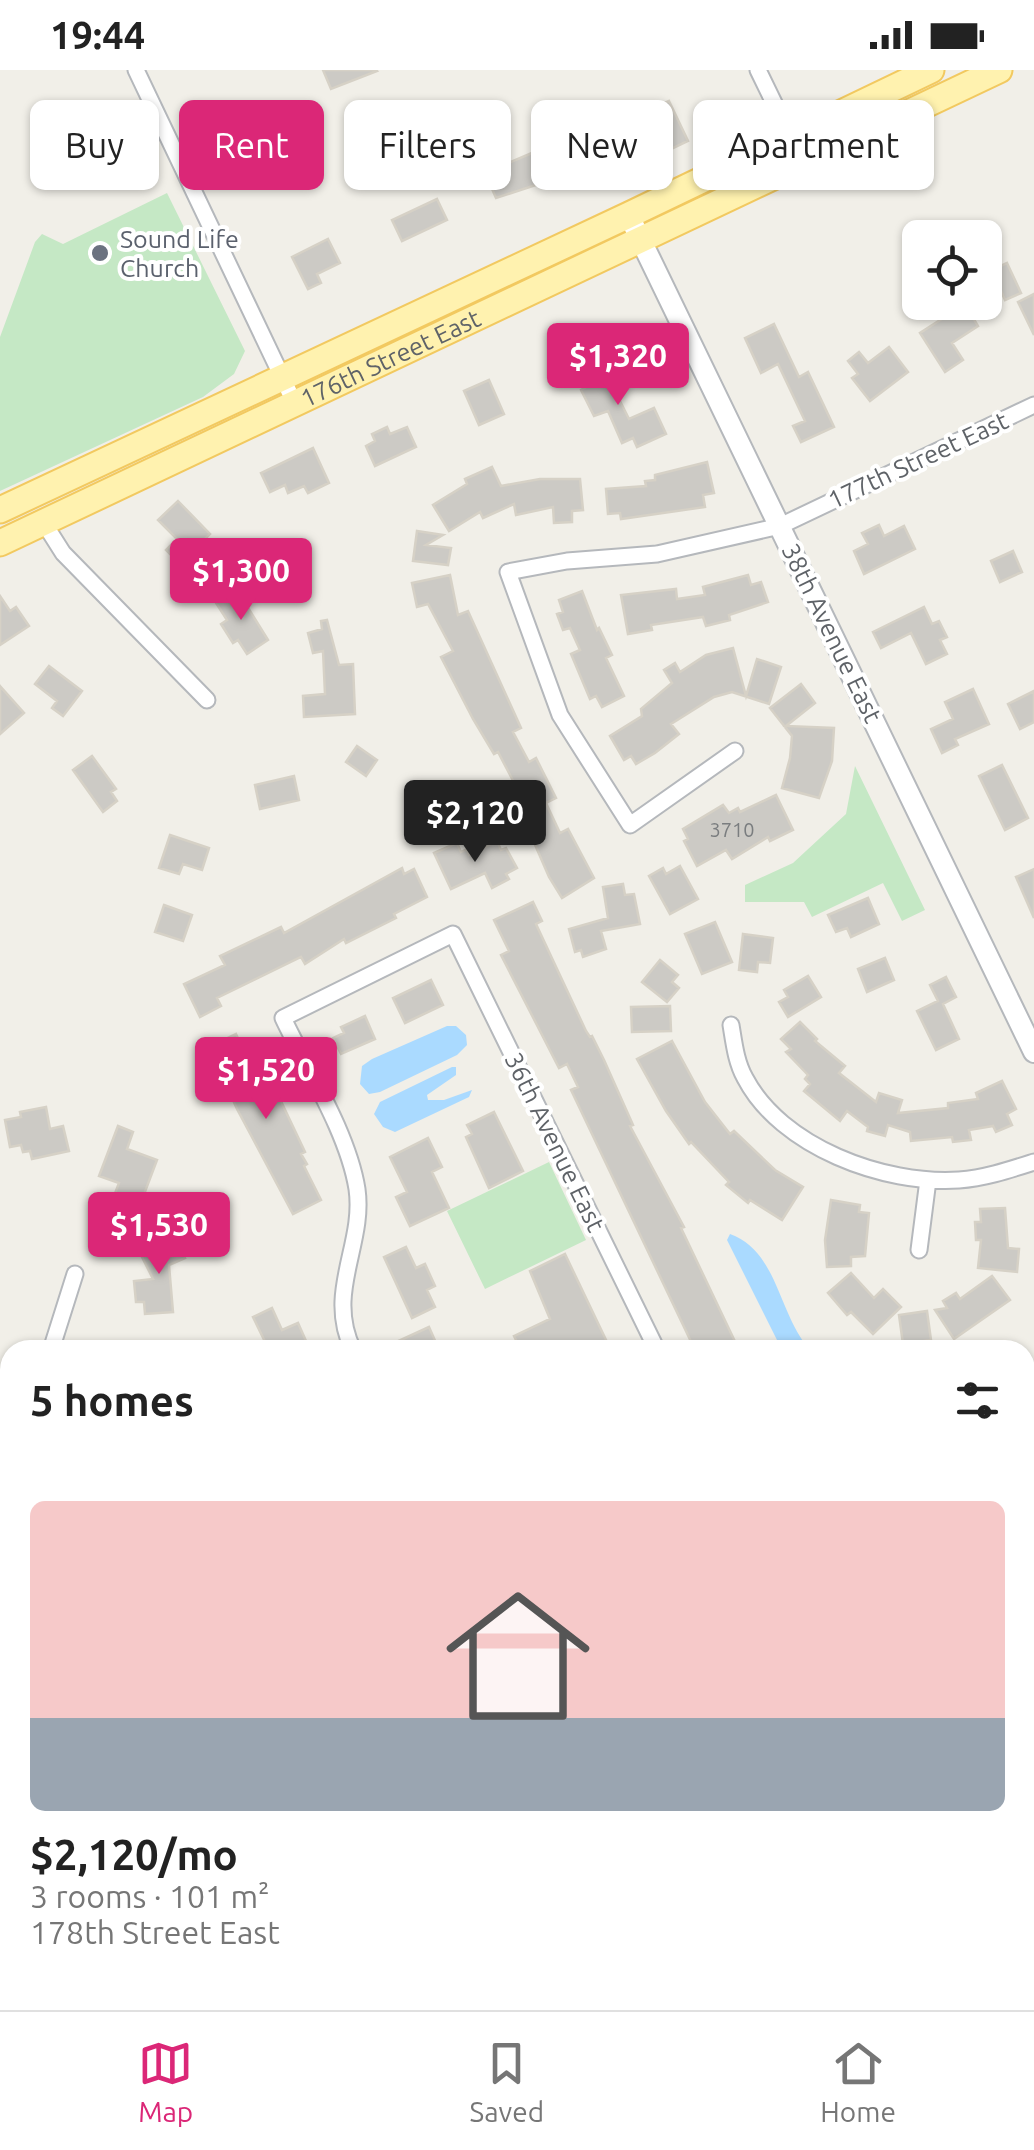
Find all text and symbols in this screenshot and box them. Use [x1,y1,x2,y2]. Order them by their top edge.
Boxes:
text: 19:44 [50,14,145,56]
chip: Buy [30,100,159,190]
chip: Rent [179,100,324,190]
chip: Filters [344,100,511,190]
chip: New [531,100,673,190]
chip: Apartment [693,100,934,190]
map controls [902,220,1002,320]
button: locate [902,220,1002,320]
place label: Sound Life Church [120,225,239,282]
marker: Sound Life Church [89,242,111,264]
street label: 176th Street East [296,304,485,413]
pin: $1,320 [537,323,699,408]
text: $1,320 [569,337,667,373]
street label: 177th Street East [824,406,1013,514]
pin: $1,300 [160,538,322,623]
street label: 38th Avenue East [777,539,888,727]
text: $1,300 [192,552,290,588]
pin: $2,120 [394,780,556,865]
text: $2,120 [426,794,524,830]
house number: 3710 [709,818,755,841]
pin: $1,520 [185,1037,347,1122]
street label: 36th Avenue East [500,1048,611,1236]
text: $1,520 [217,1051,315,1087]
pin: $1,530 [78,1192,240,1277]
text: $1,530 [110,1206,208,1242]
icon: filters [950,1373,1005,1428]
text: 5 homes [30,1377,194,1424]
icon: home [428,1566,608,1746]
text: $2,120/mo [30,1831,238,1878]
text: 3 rooms · 101 m² [30,1878,270,1914]
text: 178th Street East [30,1914,280,1950]
tab: Map [138,2036,193,2127]
tab: Saved [470,2036,544,2127]
tab: Home [820,2036,896,2127]

